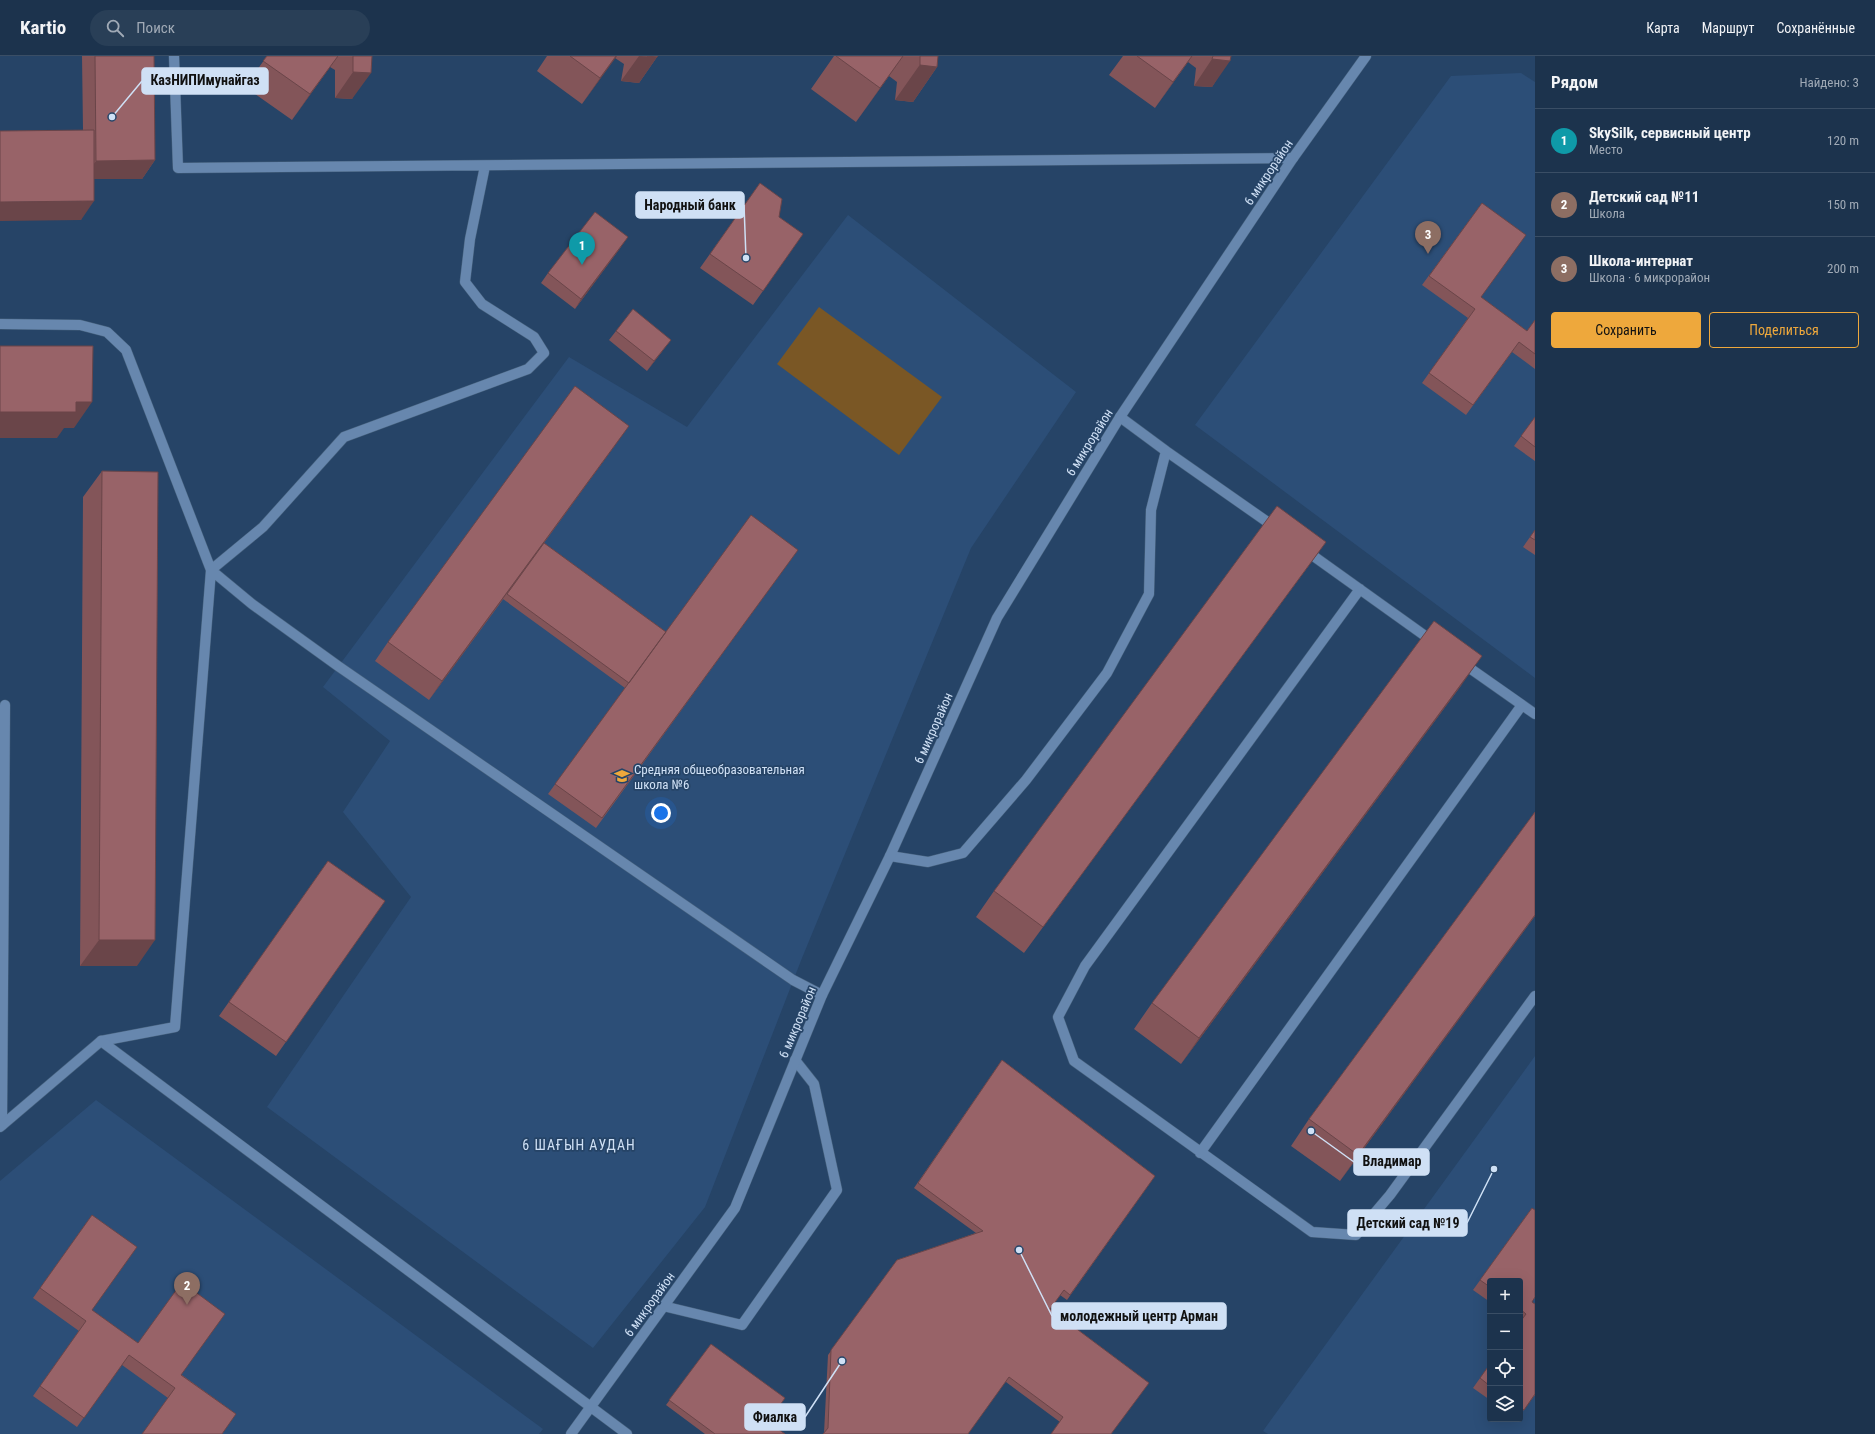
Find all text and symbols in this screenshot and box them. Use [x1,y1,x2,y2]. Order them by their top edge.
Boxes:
search box [90,10,370,46]
text: Kartio [20,16,66,39]
icon: search [104,17,126,39]
text: Поиск [136,19,175,37]
text: Карта [1646,20,1680,36]
text: Маршрут [1702,20,1754,36]
text: Сохранённые [1776,20,1855,36]
callout: КазНИПИмунайгаз [142,68,268,94]
text: КазНИПИмунайгаз [150,72,260,88]
text: Рядом [1551,72,1598,92]
text: Найдено: 3 [1799,75,1859,90]
text: SkySilk, сервисный центр [1589,124,1751,142]
text: 1 [1561,133,1567,148]
text: 120 m [1827,133,1859,148]
street label: 6 микрорайон [1241,137,1296,208]
text: Место [1589,142,1623,157]
text: Детский сад №11 [1589,188,1699,206]
callout: Народный банк [636,192,744,218]
text: Народный банк [644,197,736,213]
text: 2 [1561,197,1567,212]
text: 150 m [1827,197,1859,212]
text: Школа [1589,206,1625,221]
pin: 3 [1415,221,1441,254]
pin: 1 [569,232,595,265]
text: Школа-интернат [1589,252,1693,270]
text: 3 [1561,261,1567,276]
text: 200 m [1827,261,1859,276]
text: Школа · 6 микрорайон [1589,270,1710,285]
button: Сохранить [1551,312,1701,348]
button: Поделиться [1709,312,1859,348]
street label: 6 микрорайон [1063,406,1116,478]
street label: 6 микрорайон [911,690,956,766]
place label: Средняя общеобразовательная школа №6 [634,762,805,792]
school or university icon: Средняя общеобразовательная школа №6 [613,767,631,785]
your location [651,803,671,823]
street label: 6 микрорайон [776,984,819,1060]
district label: 6 ШАҒЫН АУДАН [522,1137,636,1153]
callout: Владимар [1354,1149,1429,1175]
text: Владимар [1362,1153,1422,1169]
callout: Детский сад №19 [1348,1210,1467,1236]
text: Детский сад №19 [1357,1215,1459,1231]
street label: 6 микрорайон [621,1269,678,1339]
pin: 2 [174,1272,200,1305]
map controls [1487,1278,1523,1422]
button: + [1487,1278,1523,1314]
callout: молодежный центр Арман [1052,1303,1226,1329]
text: молодежный центр Арман [1060,1308,1218,1324]
button: − [1487,1314,1523,1350]
button: locate [1487,1350,1523,1386]
button: layers [1487,1386,1523,1422]
callout: Фиалка [745,1404,805,1430]
text: Фиалка [753,1409,798,1425]

